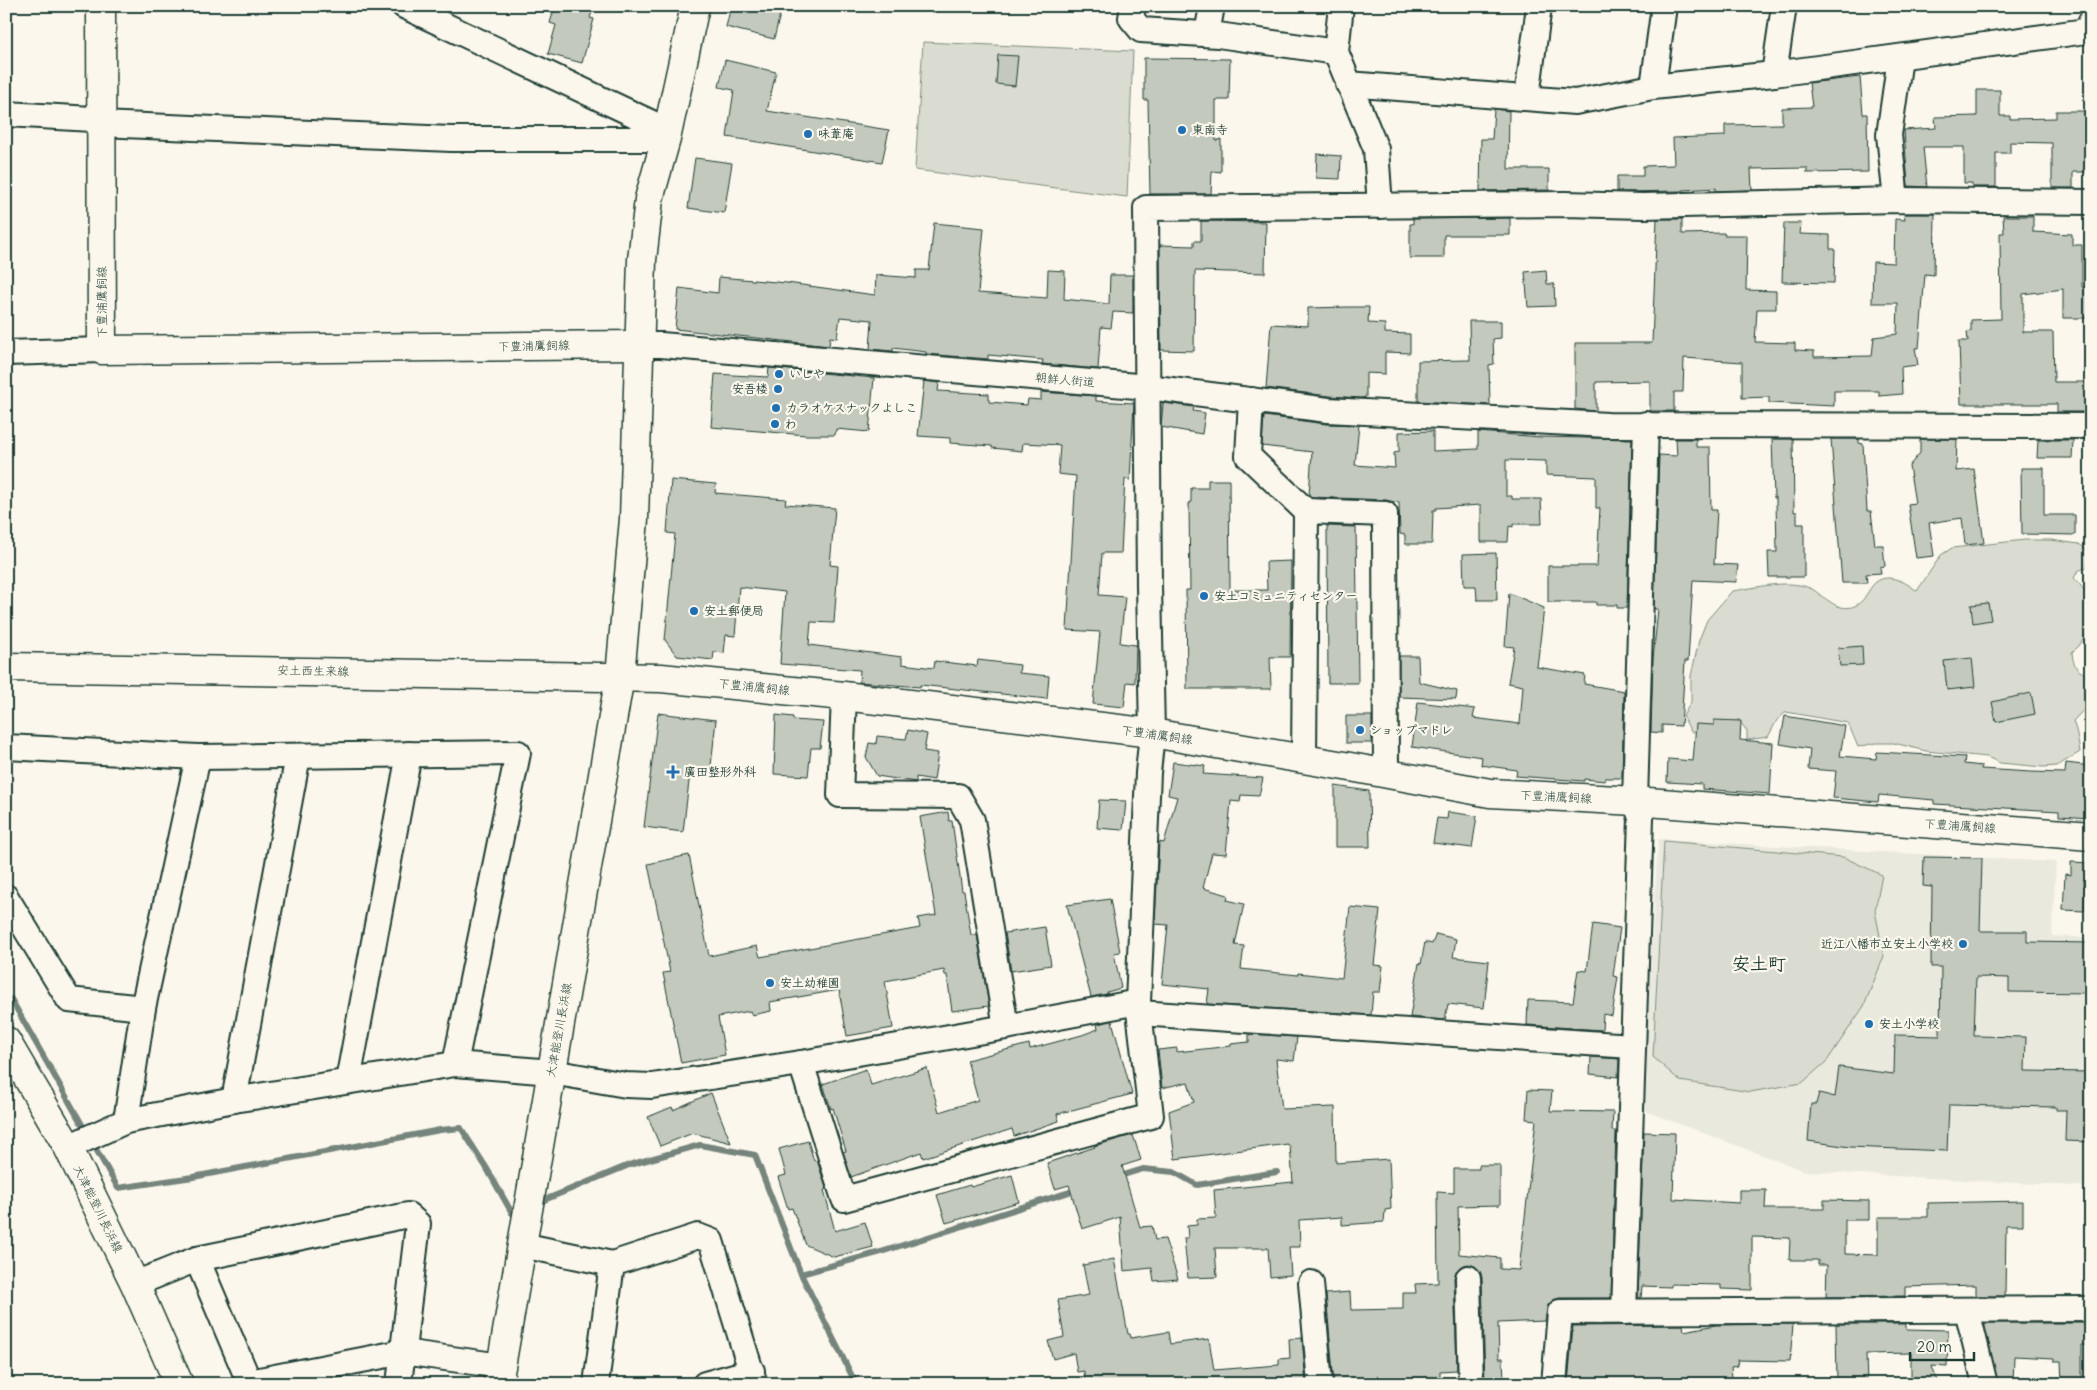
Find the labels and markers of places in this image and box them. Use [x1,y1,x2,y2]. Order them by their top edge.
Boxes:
place label: 東南寺 [1192,122,1228,137]
marker: 東南寺 [1176,124,1188,136]
place label: 味葦庵 [818,126,854,141]
marker: 味葦庵 [802,128,814,140]
place label: いしや [789,366,825,381]
marker: いしや [773,368,785,380]
place label: 安吾楼 [732,381,768,396]
marker: 安吾楼 [772,383,784,395]
place label: カラオケスナックよしこ [786,400,917,415]
marker: カラオケスナックよしこ [770,402,782,414]
place label: わ [785,416,797,431]
marker: わ [769,418,781,430]
place label: 安土コミュニティセンター [1214,588,1357,603]
marker: 安土コミュニティセンター [1198,590,1210,602]
place label: 安土郵便局 [704,603,764,618]
marker: 安土郵便局 [688,605,700,617]
place label: ショップマドレ [1370,722,1453,737]
marker: ショップマドレ [1354,724,1366,736]
place label: 廣田整形外科 [684,764,756,779]
marker: 廣田整形外科 [666,765,680,779]
place label: 近江八幡市立安土小学校 [1821,936,1953,951]
marker: 近江八幡市立安土小学校 [1957,938,1969,950]
place label: 安土幼稚園 [780,975,840,990]
marker: 安土幼稚園 [764,977,776,989]
place label: 安土小学校 [1879,1016,1939,1031]
marker: 安土小学校 [1863,1018,1875,1030]

